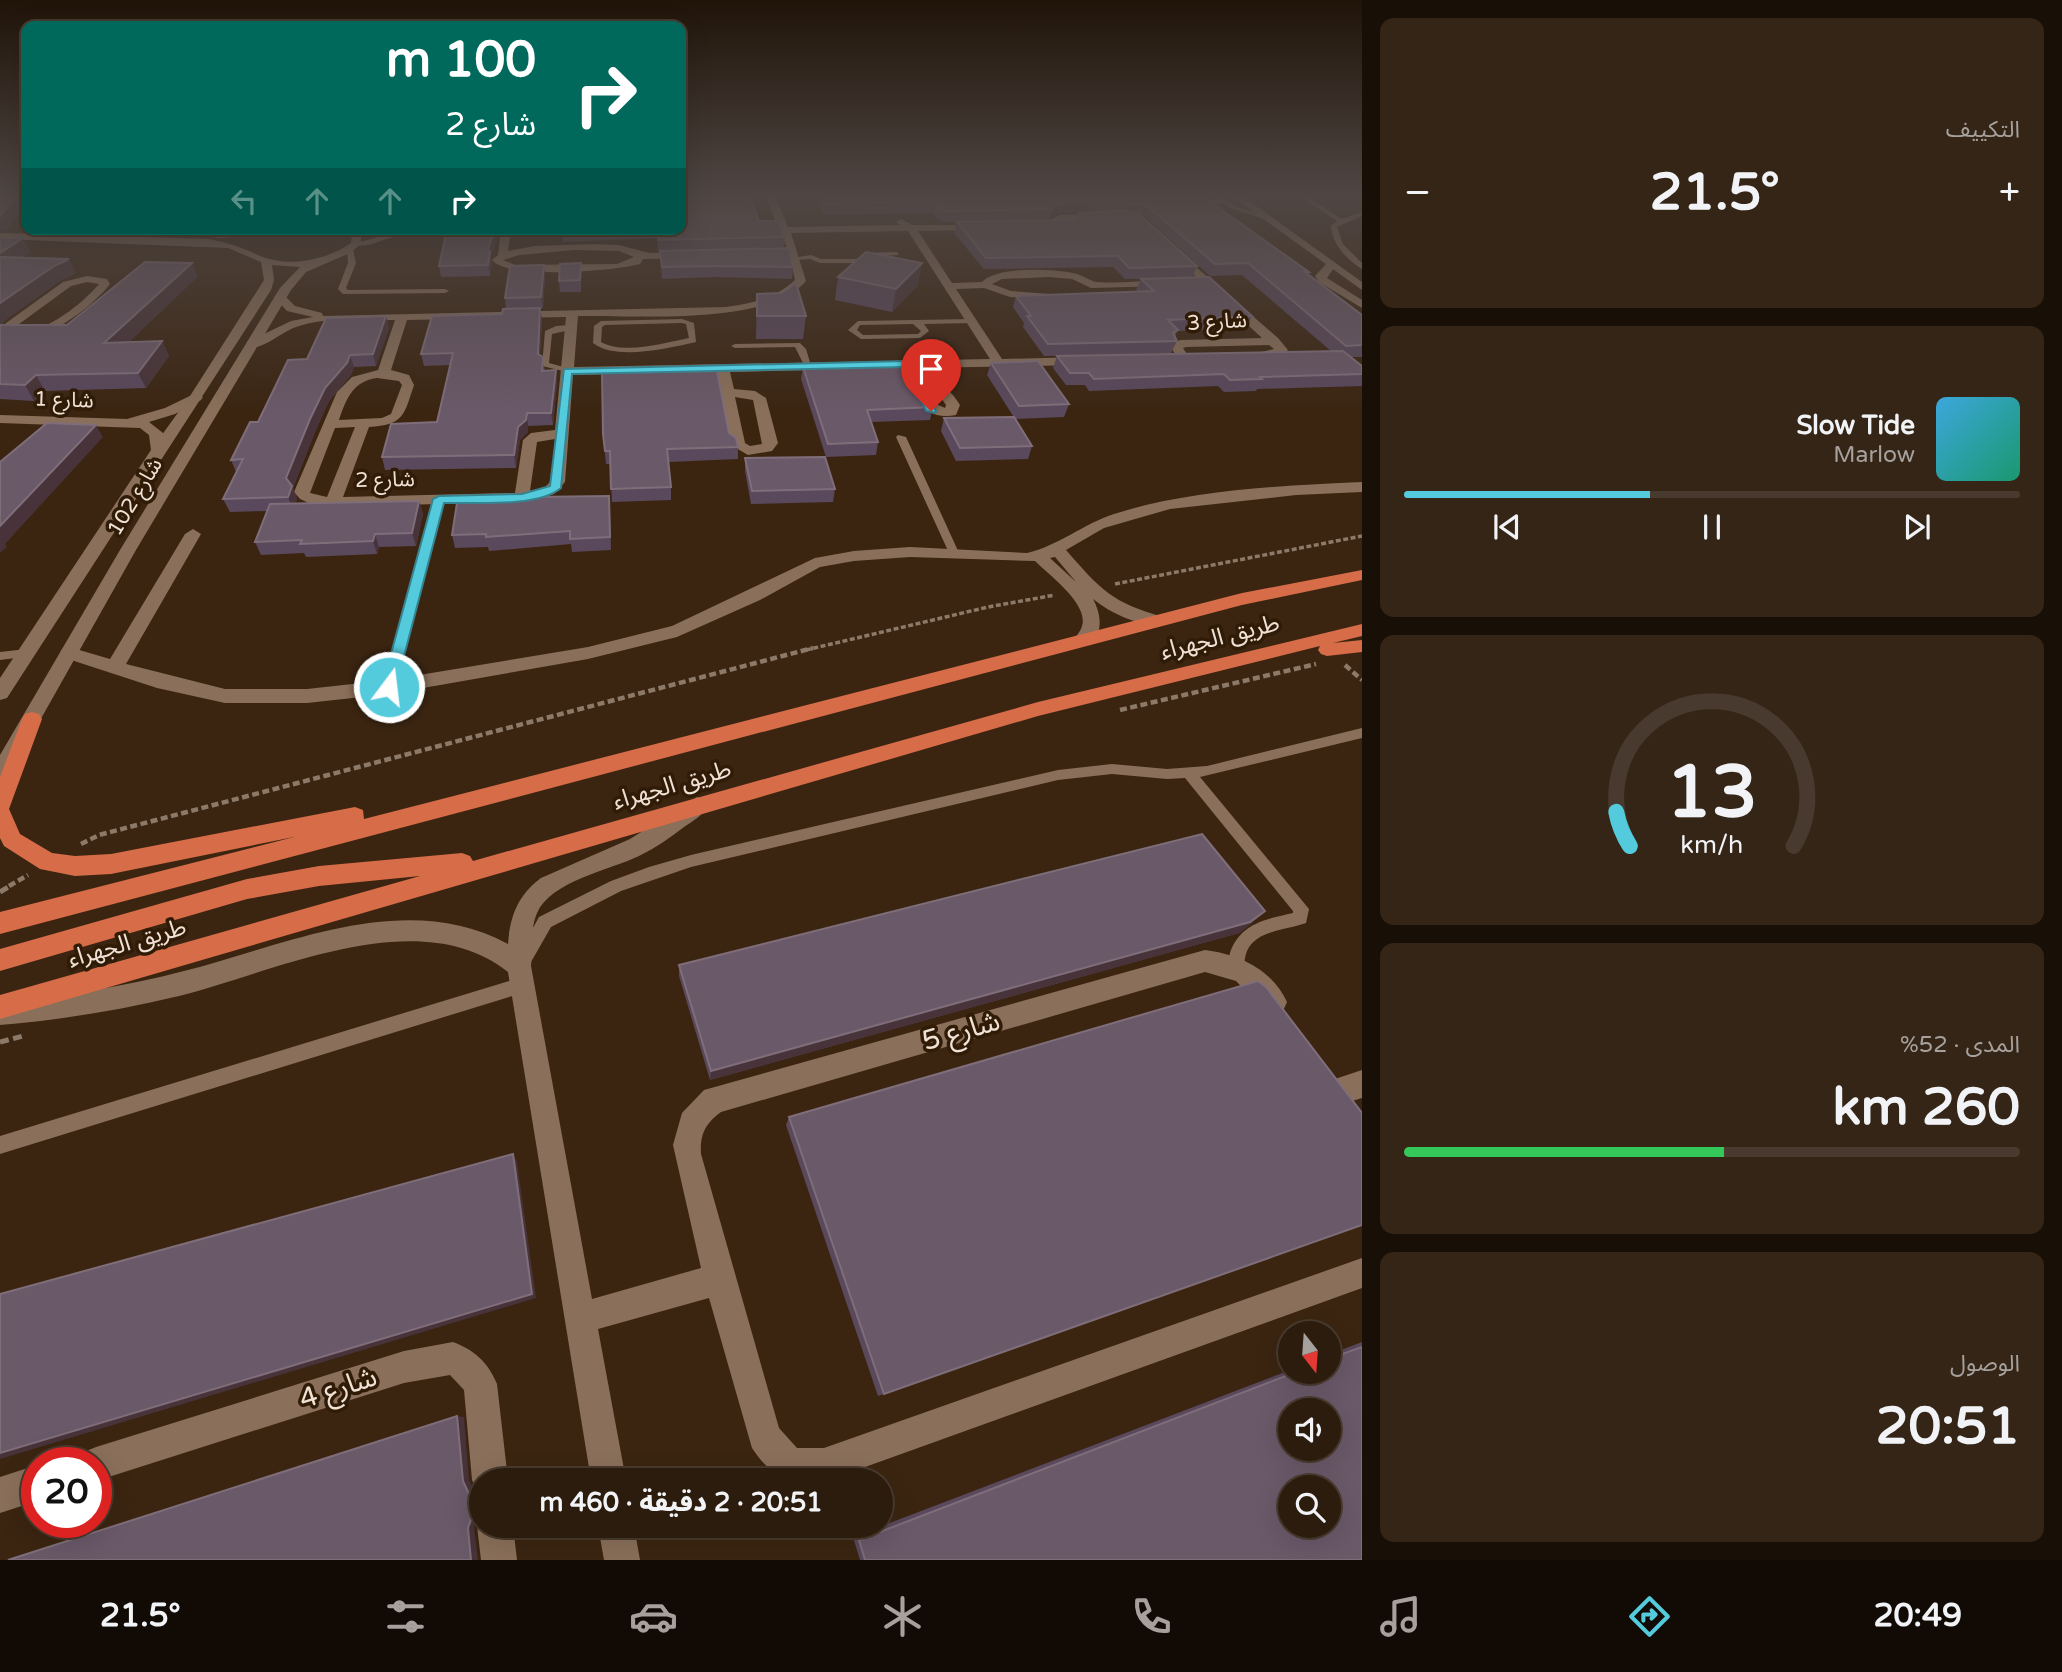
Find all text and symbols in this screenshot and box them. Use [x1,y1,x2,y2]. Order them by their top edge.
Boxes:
text: 100 m [386,31,536,90]
icon: right [560,49,651,140]
text: شارع 2 [445,106,536,144]
text: التكييف [1946,116,2020,144]
text: 21.5° [1650,161,1780,224]
text: − [1404,170,1431,216]
text: + [1999,170,2020,216]
icon: left [225,182,263,220]
icon: ahead [298,182,336,220]
icon: ahead [371,182,409,220]
icon: right [444,182,482,220]
street label: شارع 3 [1187,308,1248,338]
pin [901,339,961,411]
icon: arrive [912,350,950,388]
street label: شارع 1 [34,386,94,416]
text: Slow Tide [1797,410,1915,441]
text: Marlow [1833,441,1915,469]
street label: شارع 102 [102,454,170,541]
street label: شارع 2 [355,467,415,495]
icon: previous [1488,508,1526,546]
icon: pause [1693,508,1731,546]
icon: next [1898,508,1936,546]
street label: طريق الجهراء [1157,608,1283,666]
position arrow [352,650,426,724]
text: 13 [1666,749,1758,837]
street label: طريق الجهراء [609,754,735,816]
text: km/h [1681,830,1743,860]
street label: طريق الجهراء [64,912,190,974]
street label: شارع 5 [918,1004,1005,1061]
text: المدى · 52% [1900,1031,2020,1059]
text: 260 km [1832,1076,2020,1139]
north arrow [1278,1321,1340,1384]
map controls [1278,1321,1341,1538]
text: الوصول [1950,1350,2020,1378]
street label: شارع 4 [295,1360,382,1419]
text: 20:51 [1876,1395,2020,1458]
button: sound [1278,1398,1341,1461]
speed limit sign: 20 [21,1447,112,1538]
button: search [1278,1475,1341,1538]
text: 20:51 · 2 دقيقة · 460 m [539,1487,823,1518]
icon: filters [381,1592,430,1641]
icon: car [629,1592,678,1641]
icon: climate [878,1592,927,1641]
icon: phone [1127,1592,1176,1641]
icon: music [1376,1592,1425,1641]
icon: directions [1625,1592,1674,1641]
text: 21.5° [100,1597,181,1635]
text: 20:49 [1873,1597,1962,1635]

